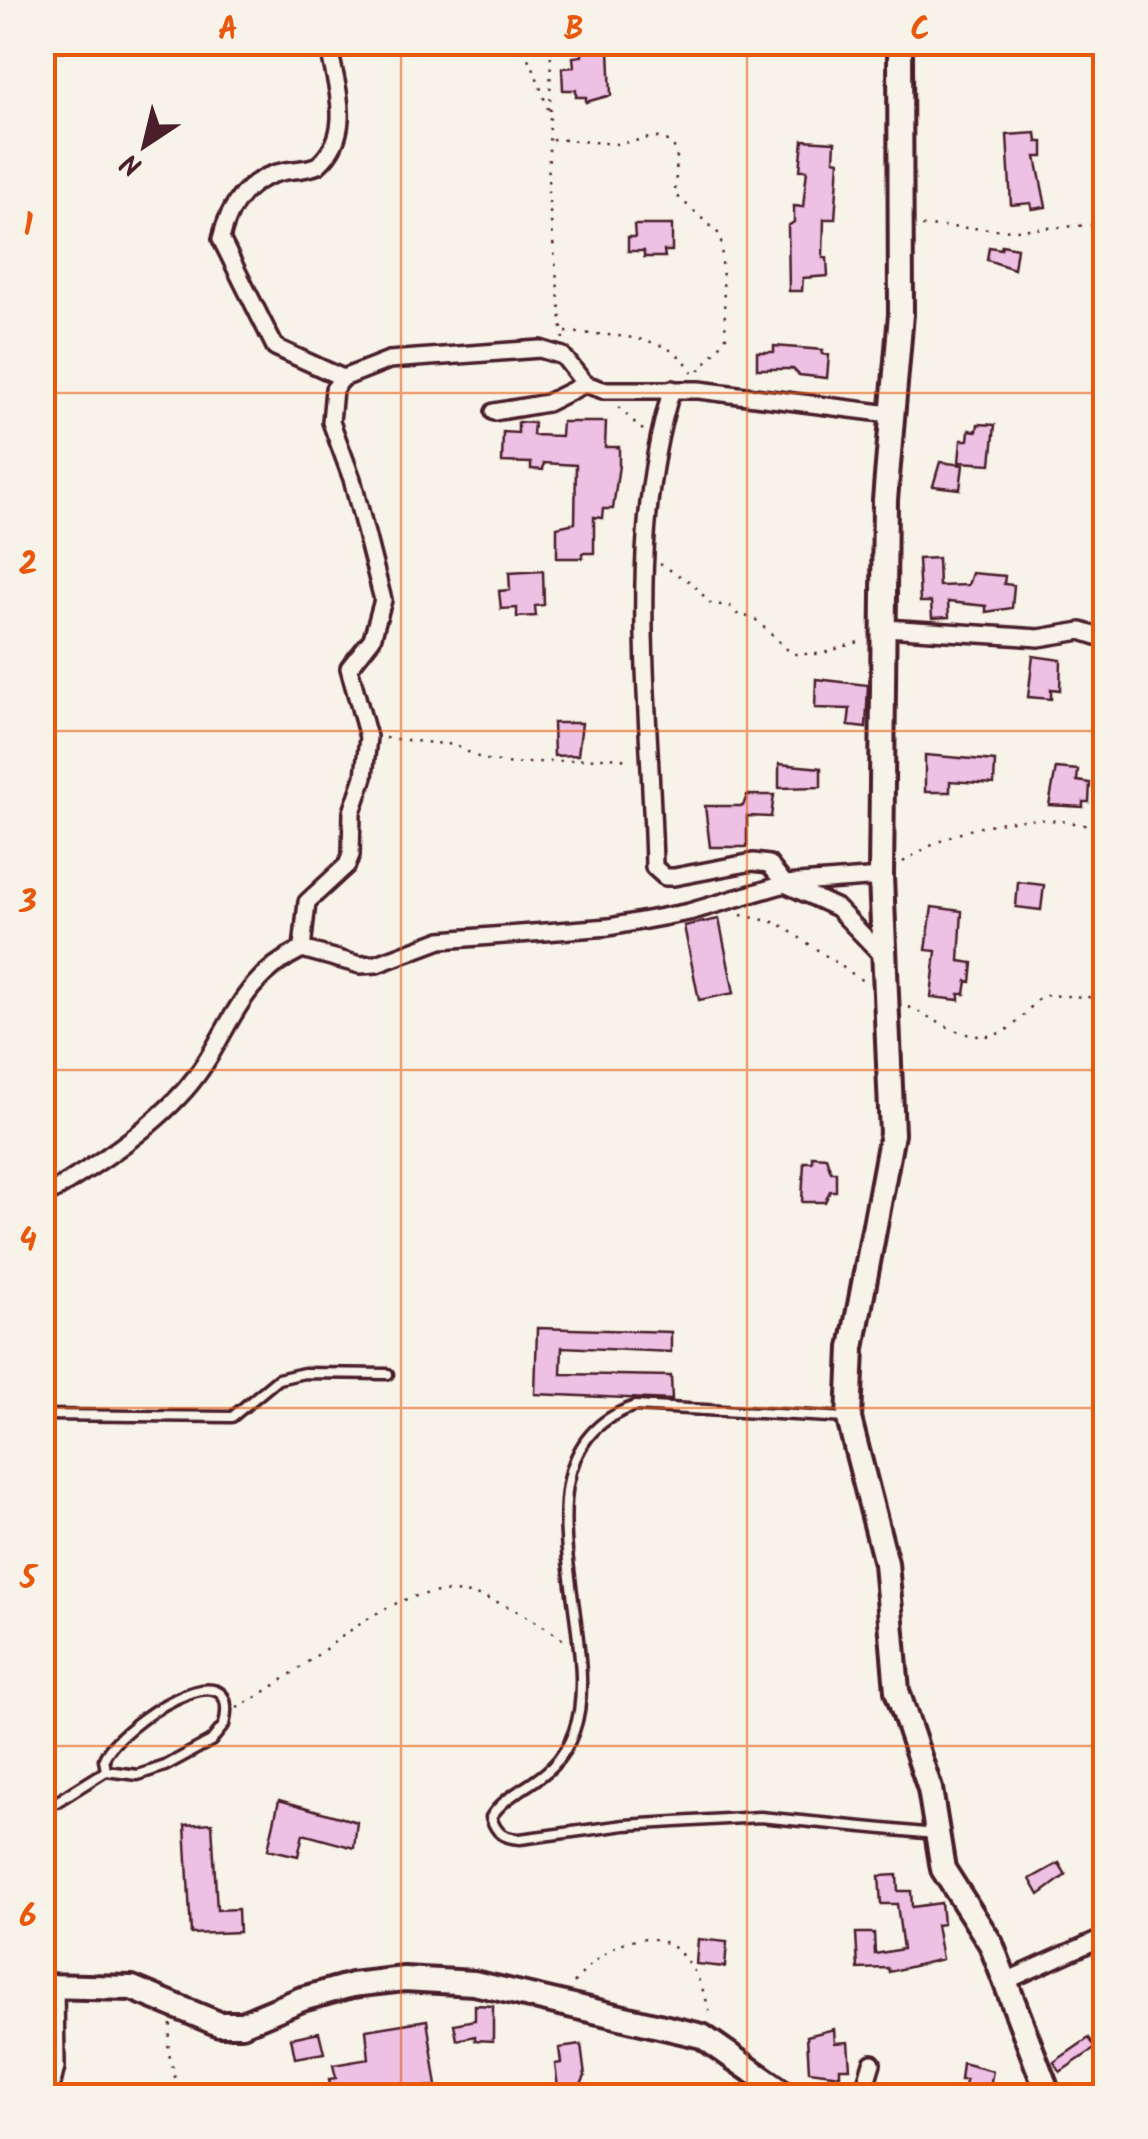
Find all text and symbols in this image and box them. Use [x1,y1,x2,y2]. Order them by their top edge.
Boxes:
text: A [218,5,238,56]
text: B [564,5,584,56]
text: C [910,5,930,56]
north arrow [95,95,195,195]
text: N [112,140,152,187]
text: 1 [23,201,33,252]
text: 2 [19,540,37,591]
text: 3 [18,878,37,929]
text: 4 [19,1216,37,1267]
text: 5 [19,1554,39,1605]
text: 6 [19,1892,37,1943]

